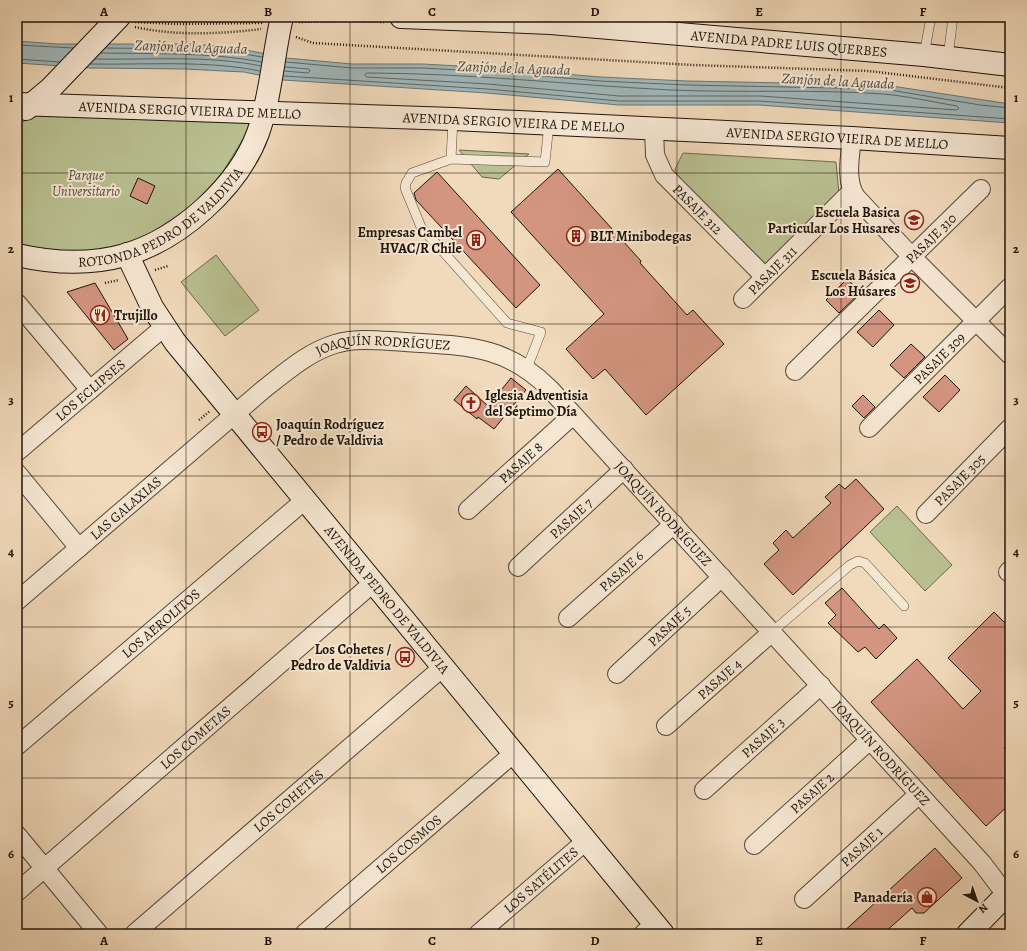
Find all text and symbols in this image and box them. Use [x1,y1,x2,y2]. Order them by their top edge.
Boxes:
text: A [99,3,109,20]
text: B [264,3,272,20]
text: C [428,3,436,20]
text: D [590,3,600,20]
text: E [755,3,763,20]
text: F [920,3,927,20]
street label: AVENIDA PADRE LUIS QUERBES [689,25,888,61]
water label: Zanjón de la Aguada [134,35,248,59]
water label: Zanjón de la Aguada [457,56,571,80]
water label: Zanjón de la Aguada [781,68,895,94]
text: 1 [9,89,14,106]
text: 1 [1014,89,1019,106]
street label: AVENIDA SERGIO VIEIRA DE MELLO [77,97,302,123]
street label: AVENIDA SERGIO VIEIRA DE MELLO [401,108,626,137]
street label: AVENIDA SERGIO VIEIRA DE MELLO [725,122,949,154]
street label: ROTONDA PEDRO DE VALDIVIA [78,163,247,271]
park label: Parque Universitario [52,166,120,201]
street label: PASAJE 312 [669,180,727,239]
place label: Escuela Basica Particular Los Husares [768,203,900,238]
street label: PASAJE 310 [901,209,961,268]
school or university icon: Escuela Basica Particular Los Husares [903,209,925,231]
place label: Empresas Cambel HVAC/R Chile [358,223,463,258]
building icon: BLT Minibodegas [565,225,587,247]
place label: BLT Minibodegas [590,227,692,246]
building icon: Empresas Cambel HVAC/R Chile [465,229,487,251]
text: 2 [8,240,15,257]
text: 2 [1013,240,1020,257]
street label: PASAJE 311 [743,241,801,299]
place label: Escuela Básica Los Húsares [811,266,896,301]
school or university icon: Escuela Básica Los Húsares [899,272,921,294]
restaurant icon: Trujillo [89,304,111,326]
place label: Trujillo [114,306,158,325]
street label: PASAJE 309 [909,328,969,388]
street label: JOAQUÍN RODRÍGUEZ [312,330,451,360]
street label: LOS ECLIPSES [51,355,129,425]
place label: Iglesia Adventisia del Séptimo Día [485,386,588,421]
text: 3 [8,391,14,408]
text: 3 [1013,391,1019,408]
church icon: Iglesia Adventisia del Séptimo Día [460,392,482,414]
place label: Joaquín Rodríguez / Pedro de Valdivia [276,415,385,450]
bus stop icon: Joaquín Rodríguez / Pedro de Valdivia [251,421,273,443]
street label: PASAJE 8 [495,437,547,487]
street label: PASAJE 305 [930,449,989,510]
street label: JOAQUÍN RODRÍGUEZ [611,457,716,570]
street label: LAS GALAXIAS [86,472,165,544]
street label: PASAJE 7 [545,493,597,543]
street label: AVENIDA PEDRO DE VALDIVIA [320,520,455,678]
text: 4 [8,543,14,560]
text: 4 [1013,543,1019,560]
street label: PASAJE 6 [595,546,647,596]
street label: LOS AEROLITOS [117,584,204,662]
street label: PASAJE 5 [643,601,695,651]
place label: Los Cohetes / Pedro de Valdivia [291,640,391,675]
bus stop icon: Los Cohetes / Pedro de Valdivia [394,646,416,668]
street label: PASAJE 4 [693,654,745,704]
text: 5 [8,694,14,711]
text: 5 [1013,694,1019,711]
street label: JOAQUÍN RODRÍGUEZ [829,696,935,810]
street label: LOS COMETAS [156,701,235,773]
street label: PASAJE 3 [737,713,789,762]
street label: LOS COHETES [249,765,328,836]
street label: PASAJE 2 [786,768,838,818]
street label: LOS COSMOS [371,810,446,878]
street label: PASAJE 1 [836,822,887,871]
street label: LOS SATÉLITES [499,842,582,917]
text: 6 [8,845,14,862]
text: 6 [1013,845,1019,862]
north arrow [957,881,997,921]
shop icon: Panadería [916,886,938,908]
place label: Panadería [853,888,913,907]
text: N [975,900,991,916]
text: A [99,932,109,949]
text: B [264,932,272,949]
text: C [428,932,436,949]
text: D [590,932,600,949]
text: E [755,932,763,949]
text: F [920,932,927,949]

